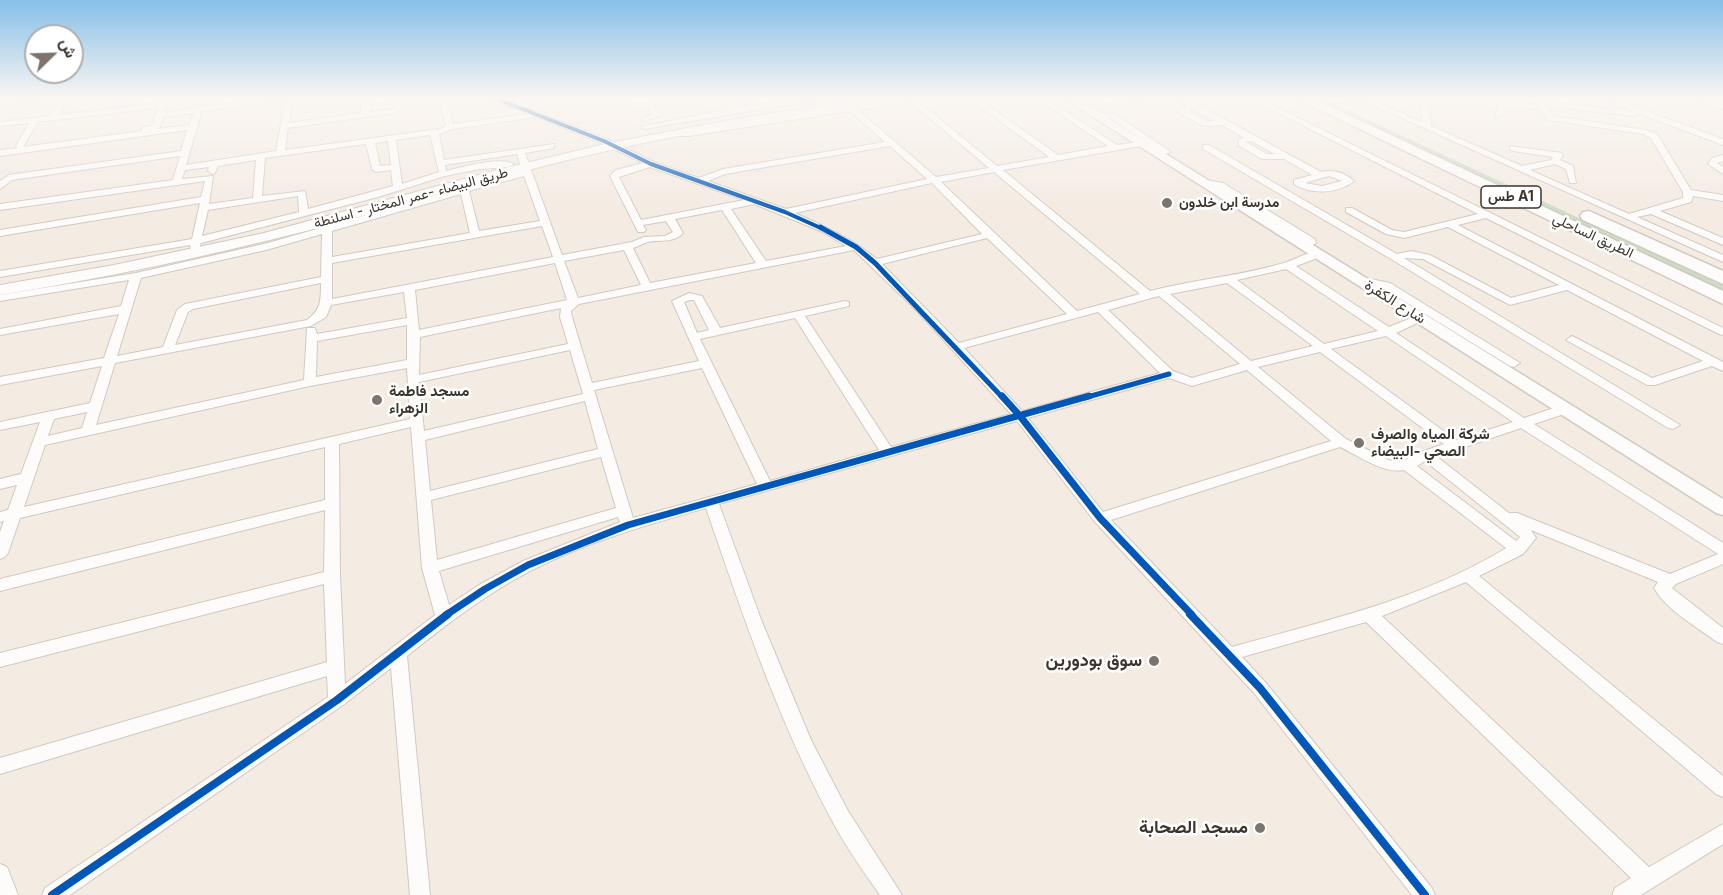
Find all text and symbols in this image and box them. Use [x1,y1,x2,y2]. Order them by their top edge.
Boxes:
north arrow [24,24,84,84]
text: ش [56,35,82,61]
street label: طريق البيضاء -عمر المختار - اسلنطة [312,164,510,232]
road number: طس A1 [1481,186,1541,208]
place label: مدرسة ابن خلدون [1179,195,1279,211]
marker: مدرسة ابن خلدون [1160,196,1174,210]
street label: الطريق الساحلي [1550,210,1636,262]
street label: شارع الكفرة [1361,276,1429,328]
place label: مسجد فاطمة الزهراء [389,382,469,417]
marker: مسجد فاطمة الزهراء [370,393,384,407]
place label: شركة المياه والصرف الصحي -البيضاء [1371,425,1490,460]
marker: شركة المياه والصرف الصحي -البيضاء [1352,436,1366,450]
place label: سوق بودورين [1045,650,1142,672]
marker: سوق بودورين [1147,654,1161,668]
place label: مسجد الصحابة [1139,817,1248,839]
marker: مسجد الصحابة [1253,821,1267,835]

